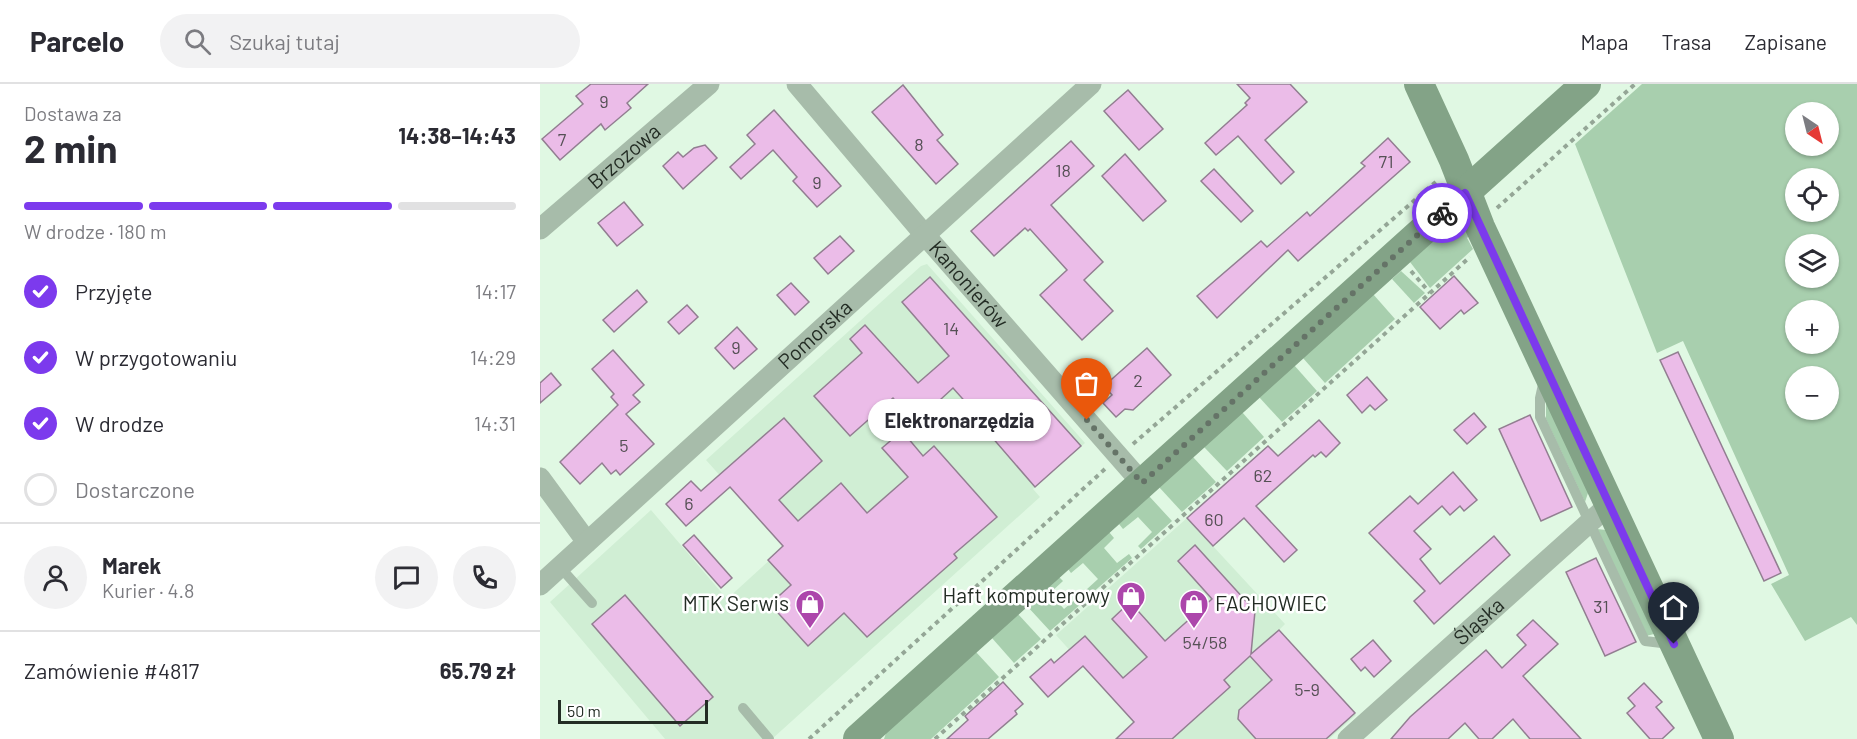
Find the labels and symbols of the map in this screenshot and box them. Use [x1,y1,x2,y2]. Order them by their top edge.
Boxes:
house number: 9 [599,90,609,112]
north arrow [1785,102,1839,156]
street label: Brzozowa [582,118,665,194]
house number: 7 [558,128,567,150]
house number: 8 [914,133,924,155]
house number: 71 [1379,150,1393,172]
house number: 18 [1055,159,1071,181]
house number: 9 [812,171,822,193]
courier [1412,183,1472,243]
street label: Kanonierów [925,235,1014,332]
street label: Pomorska [772,294,856,373]
house number: 14 [943,317,959,339]
house number: 9 [731,336,741,358]
pin [1061,358,1112,420]
house number: 2 [1133,369,1143,391]
callout: Elektronarzędzia [868,399,1051,441]
house number: 5 [619,434,629,456]
house number: 62 [1254,464,1272,486]
house number: 6 [684,492,694,514]
house number: 60 [1204,508,1224,530]
shop icon: Haft komputerowy [1115,580,1147,622]
place label: Haft komputerowy [943,582,1110,607]
pin [1648,582,1699,644]
shop icon: MTK Serwis [794,588,826,630]
shop icon: FACHOWIEC [1178,588,1210,630]
place label: MTK Serwis [683,590,789,615]
place label: FACHOWIEC [1215,590,1327,615]
street label: Śląska [1448,591,1508,649]
house number: 31 [1593,595,1609,617]
house number: 54/58 [1183,631,1228,653]
house number: 5-9 [1294,678,1320,700]
scale bar [558,697,708,724]

